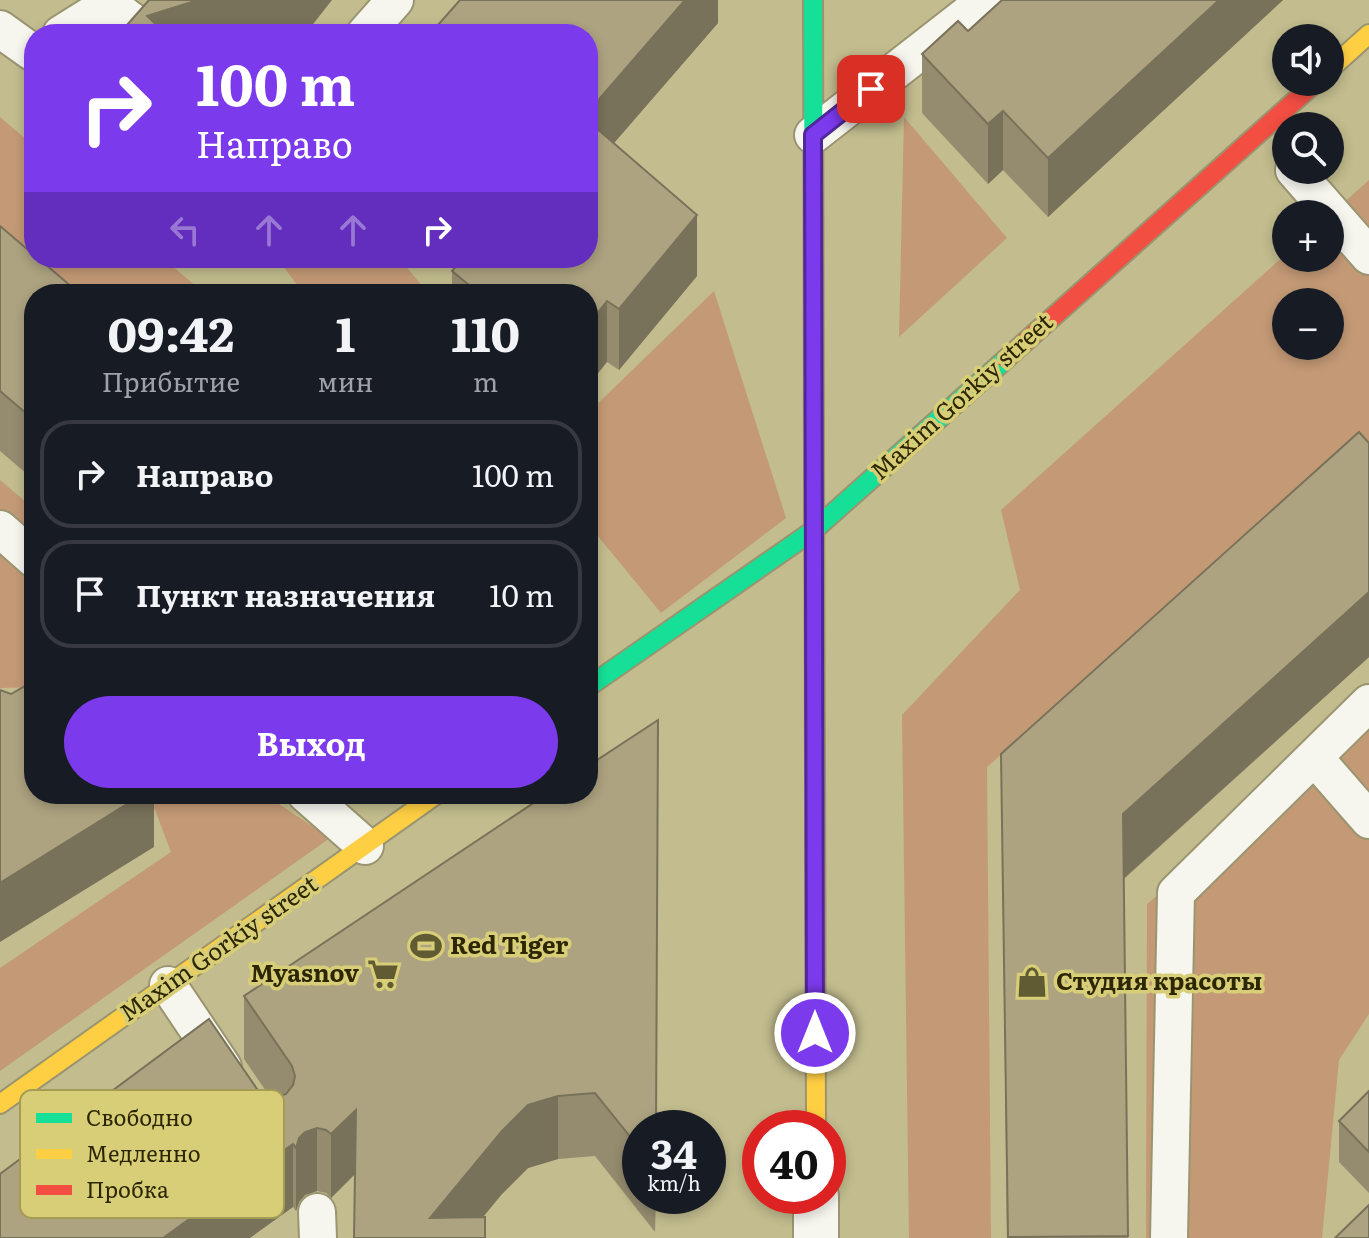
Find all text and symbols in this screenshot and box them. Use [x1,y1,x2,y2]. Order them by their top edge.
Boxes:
map controls [1272,24,1344,360]
button: sound [1272,24,1344,96]
text: 100 m [196,40,355,123]
pin [837,55,905,123]
icon: right [64,56,168,160]
icon: arrive [849,67,893,111]
button: search [1272,112,1344,184]
text: Направо [196,116,353,169]
button: + [1272,200,1344,272]
icon: left [163,208,207,252]
icon: ahead [247,208,291,252]
icon: ahead [331,208,375,252]
icon: right [415,208,459,252]
button: − [1272,288,1344,360]
text: 09:42 [107,296,234,367]
text: 1 [336,296,355,367]
text: 110 [451,296,520,367]
street label: Maxim Gorkiy street [861,303,1059,487]
text: Прибытие [102,361,240,400]
text: мин [318,361,373,400]
text: m [473,361,498,400]
icon: right [68,452,112,496]
text: Направо [136,452,274,496]
text: 100 m [472,452,554,496]
icon: arrive [68,572,112,616]
text: Пункт назначения [136,572,435,616]
text: 10 m [489,572,554,616]
button: Выход [64,696,558,788]
street label: Maxim Gorkiy street [111,865,324,1029]
place label: Red Tiger [450,926,568,961]
sports icon: Red Tiger [409,929,443,963]
place label: Myasnov [251,954,359,989]
supermarket icon: Myasnov [366,957,400,991]
place label: Студия красоты [1056,962,1262,997]
shop icon: Студия красоты [1015,965,1049,999]
position arrow [773,991,857,1075]
legend [20,1090,284,1218]
text: Свободно [86,1100,193,1133]
speed limit sign: 40 [742,1110,846,1214]
text: 34 [651,1122,697,1181]
text: Медленно [86,1136,201,1169]
text: km/h [647,1167,701,1197]
text: Пробка [86,1172,169,1205]

